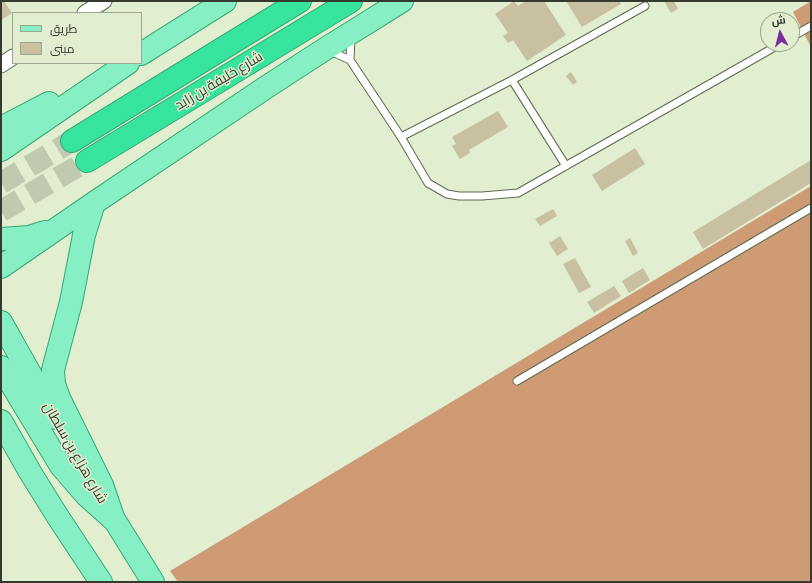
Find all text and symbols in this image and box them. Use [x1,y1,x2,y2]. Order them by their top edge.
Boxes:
legend [12,12,142,64]
north arrow [760,12,800,52]
text: ش [771,14,786,27]
text: طريق [50,23,77,35]
text: مبنى [50,43,75,55]
street label: شارع خليفة بن زايد [172,48,266,114]
street label: شارع هزاع بن سلطان [39,399,111,507]

